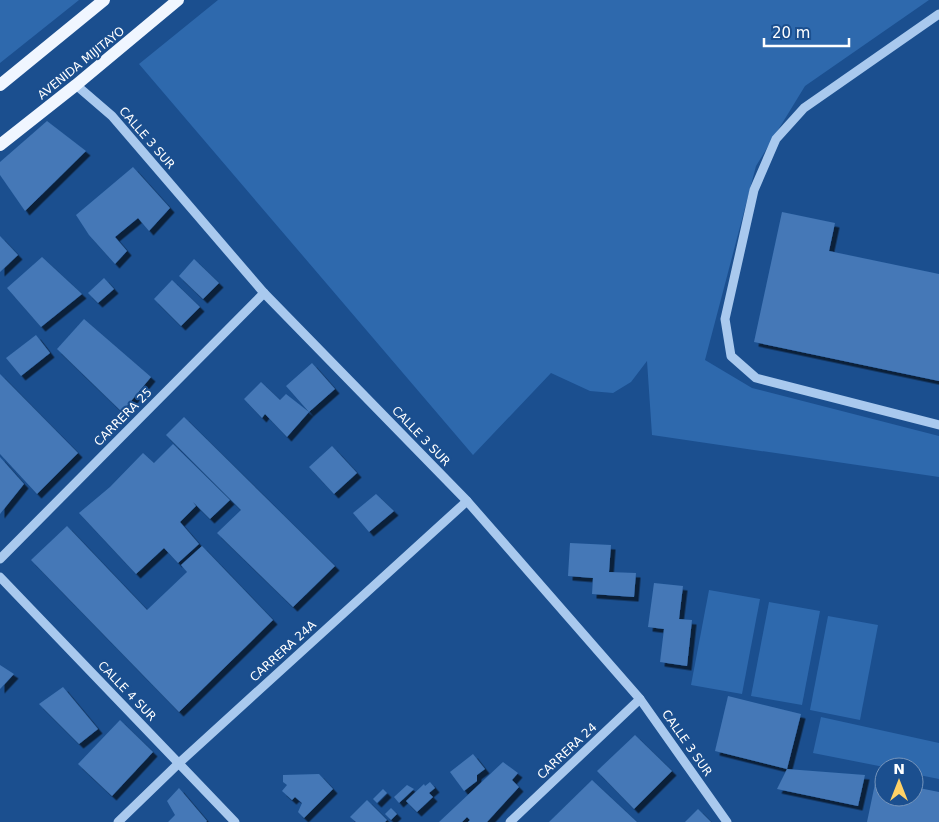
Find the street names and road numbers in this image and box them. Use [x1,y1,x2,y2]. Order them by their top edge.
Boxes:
street label: AVENIDA MIJITAYO [35,24,127,102]
street label: CALLE 3 SUR [116,104,178,172]
street label: CARRERA 25 [91,385,155,449]
street label: CALLE 3 SUR [389,403,453,469]
street label: CARRERA 24A [247,617,320,684]
street label: CALLE 4 SUR [95,658,159,724]
street label: CALLE 3 SUR [659,707,715,779]
street label: CARRERA 24 [534,720,600,782]

